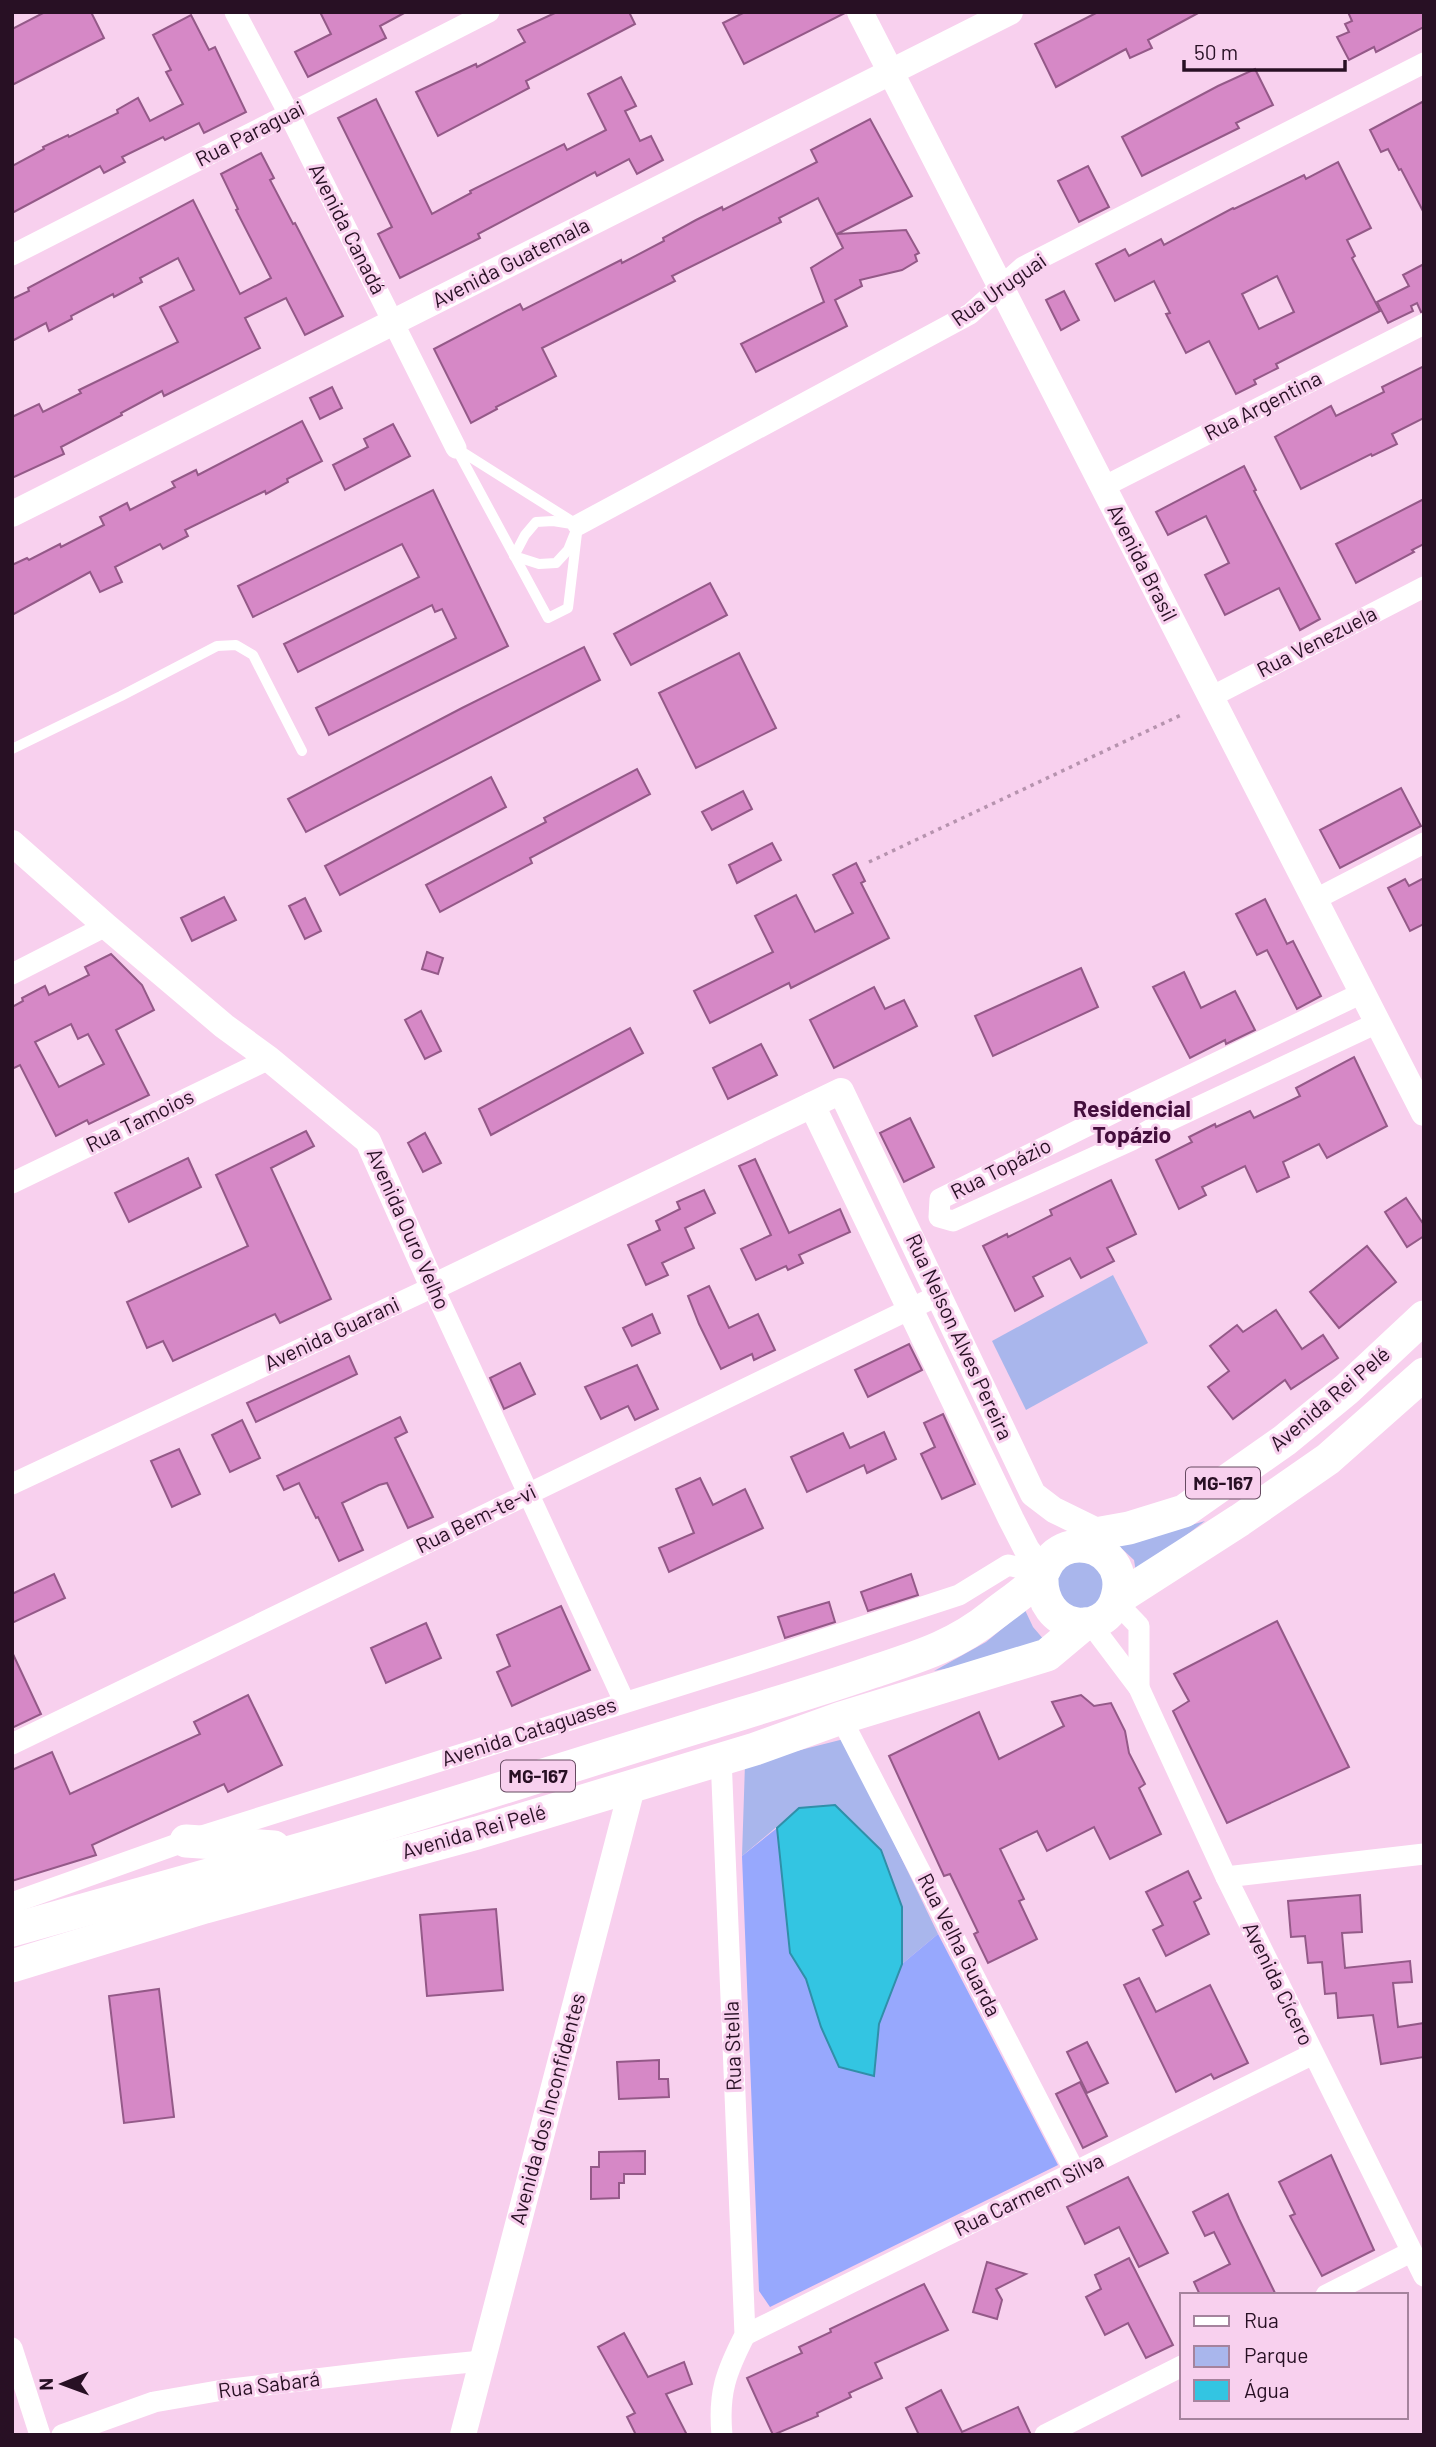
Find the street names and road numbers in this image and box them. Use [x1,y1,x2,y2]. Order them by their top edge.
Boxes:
street label: Rua Paraguai [191,94,308,171]
street label: Avenida Canadá [305,159,392,298]
street label: Avenida Guatemala [428,211,593,312]
street label: Rua Uruguai [946,247,1050,331]
street label: Rua Argentina [1200,364,1325,445]
street label: Avenida Brasil [1103,500,1183,625]
street label: Rua Venezuela [1252,600,1380,682]
street label: Rua Tamoios [81,1083,197,1157]
street label: Rua Topázio [946,1132,1055,1204]
street label: Avenida Ouro Velho [363,1144,456,1313]
street label: Rua Nelson Alves Pereira [902,1229,1019,1443]
street label: Avenida Guarani [260,1290,403,1375]
street label: Avenida Rei Pelé [1264,1340,1394,1455]
road number: MG-167 [1186,1468,1260,1498]
street label: Rua Bem-te-vi [411,1478,539,1557]
street label: Avenida Cataguases [438,1691,619,1771]
road number: MG-167 [501,1760,575,1792]
street label: Avenida Rei Pelé [399,1798,549,1863]
street label: Rua Velha Guarda [913,1869,1007,2020]
street label: Avenida Cícero [1239,1918,1320,2049]
street label: Avenida dos Inconfidentes [504,1990,590,2227]
street label: Rua Stella [717,2001,746,2092]
street label: Rua Carmem Silva [950,2147,1107,2241]
street label: Rua Sabará [216,2365,321,2402]

